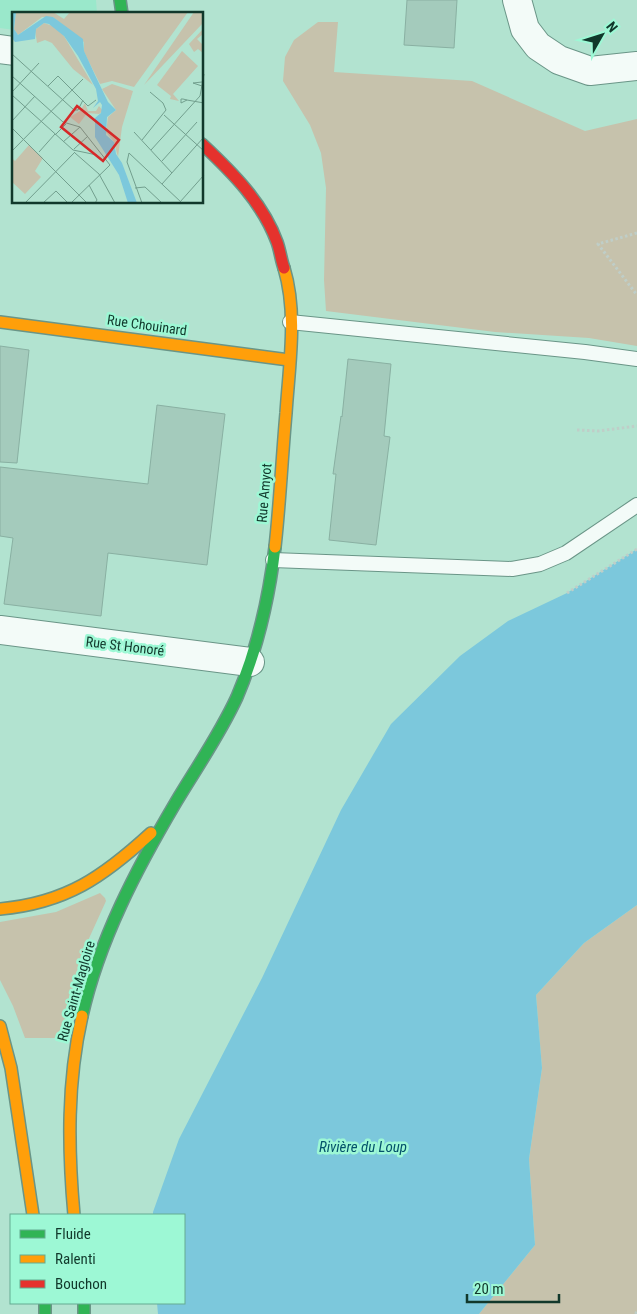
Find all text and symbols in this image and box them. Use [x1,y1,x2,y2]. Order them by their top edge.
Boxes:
north arrow [577,10,627,60]
inset map [12,12,204,204]
text: N [603,18,621,35]
street label: Rue Chouinard [106,311,188,339]
street label: Rue Amyot [253,463,275,523]
street label: Rue St Honoré [85,633,166,659]
street label: Rue Saint-Magloire [54,938,98,1043]
water label: Rivière du Loup [319,1138,407,1156]
legend [10,1214,185,1304]
text: Fluide [55,1225,91,1243]
text: Ralenti [55,1250,96,1268]
scale bar [467,1272,560,1304]
text: Bouchon [55,1275,107,1293]
text: 20 m [474,1280,504,1298]

